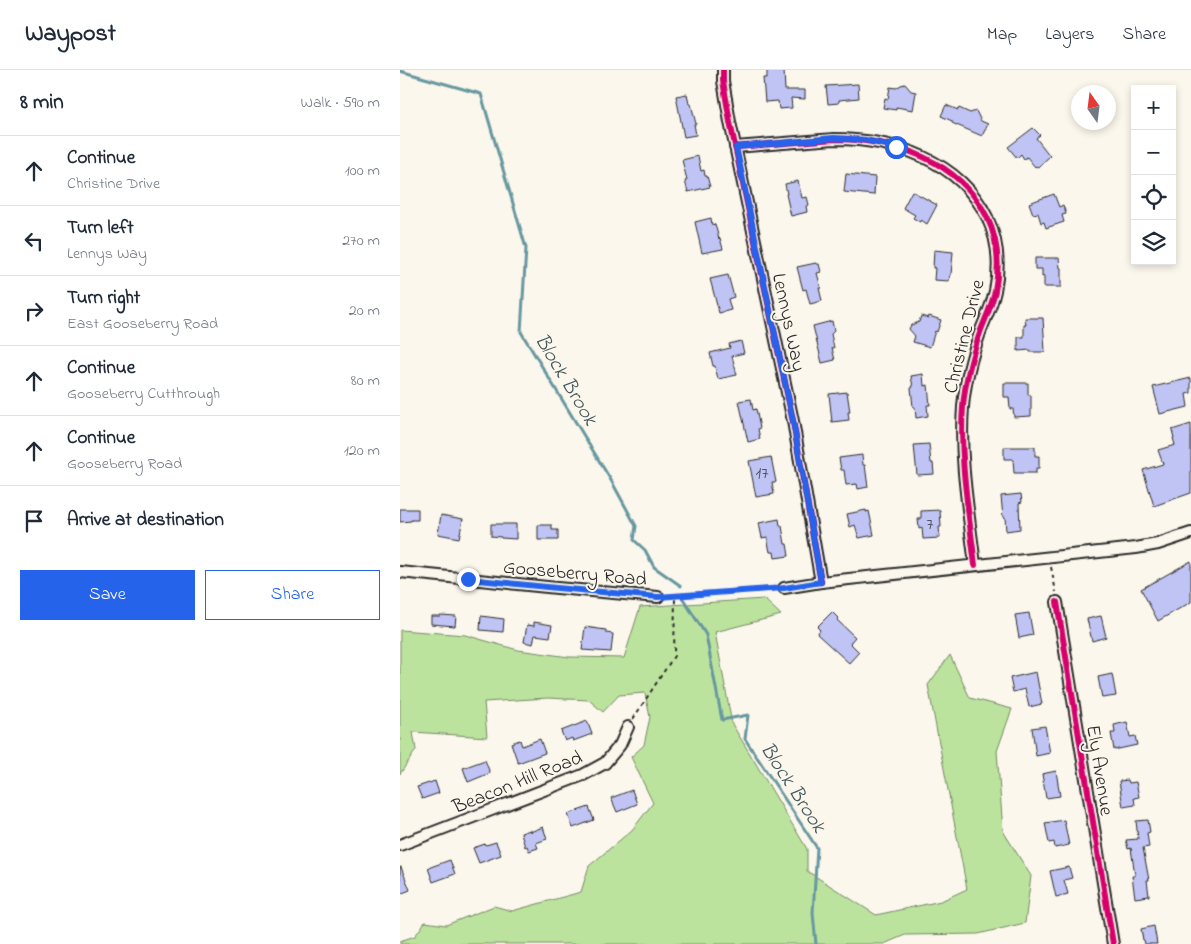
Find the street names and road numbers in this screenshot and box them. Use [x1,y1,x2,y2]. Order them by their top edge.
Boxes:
street label: Lennys Way [763,271,812,374]
street label: Christine Drive [937,277,994,397]
street label: Gooseberry Road [502,554,648,595]
street label: Ely Avenue [1077,723,1120,818]
street label: Beacon Hill Road [448,744,587,823]

